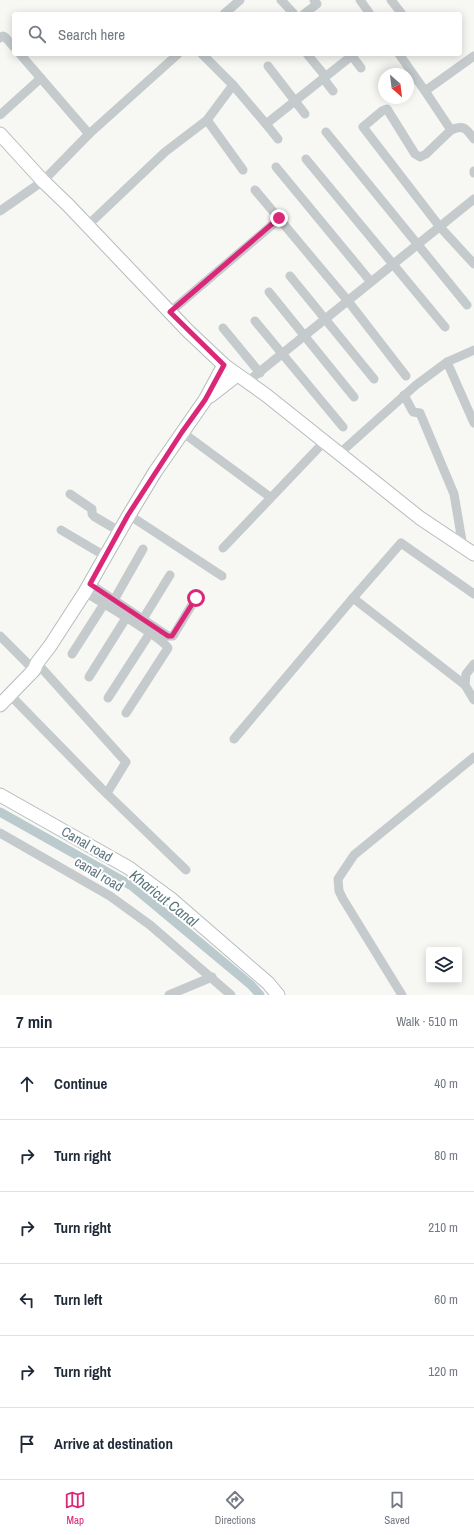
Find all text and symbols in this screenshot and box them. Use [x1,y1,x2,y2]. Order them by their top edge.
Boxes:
search box [12,12,462,56]
icon: search [26,23,48,45]
text: Search here [58,24,125,45]
north arrow [378,68,414,104]
route end [270,209,288,227]
route start [187,589,205,607]
street label: Canal road [58,822,116,866]
street label: canal road [71,852,127,896]
water label: Kharicut Canal [125,865,203,931]
map controls [426,947,462,983]
button: layers [426,947,462,983]
text: 7 min [16,1010,52,1033]
text: Walk · 510 m [396,1013,458,1030]
icon: ahead [16,1073,38,1095]
text: Continue [54,1073,107,1094]
text: 40 m [434,1075,458,1092]
icon: right [16,1145,38,1167]
text: Turn right [54,1145,111,1166]
text: 80 m [434,1147,458,1164]
icon: right [16,1217,38,1239]
text: Turn right [54,1217,111,1238]
text: 210 m [428,1219,458,1236]
icon: left [16,1289,38,1311]
text: Turn left [54,1289,102,1310]
text: 60 m [434,1291,458,1308]
icon: right [16,1361,38,1383]
text: Turn right [54,1361,111,1382]
text: 120 m [428,1363,458,1380]
icon: arrive [16,1433,38,1455]
text: Arrive at destination [54,1433,173,1454]
tab: Map [64,1489,86,1527]
tab: Directions [215,1489,256,1527]
tab: Saved [384,1489,410,1527]

